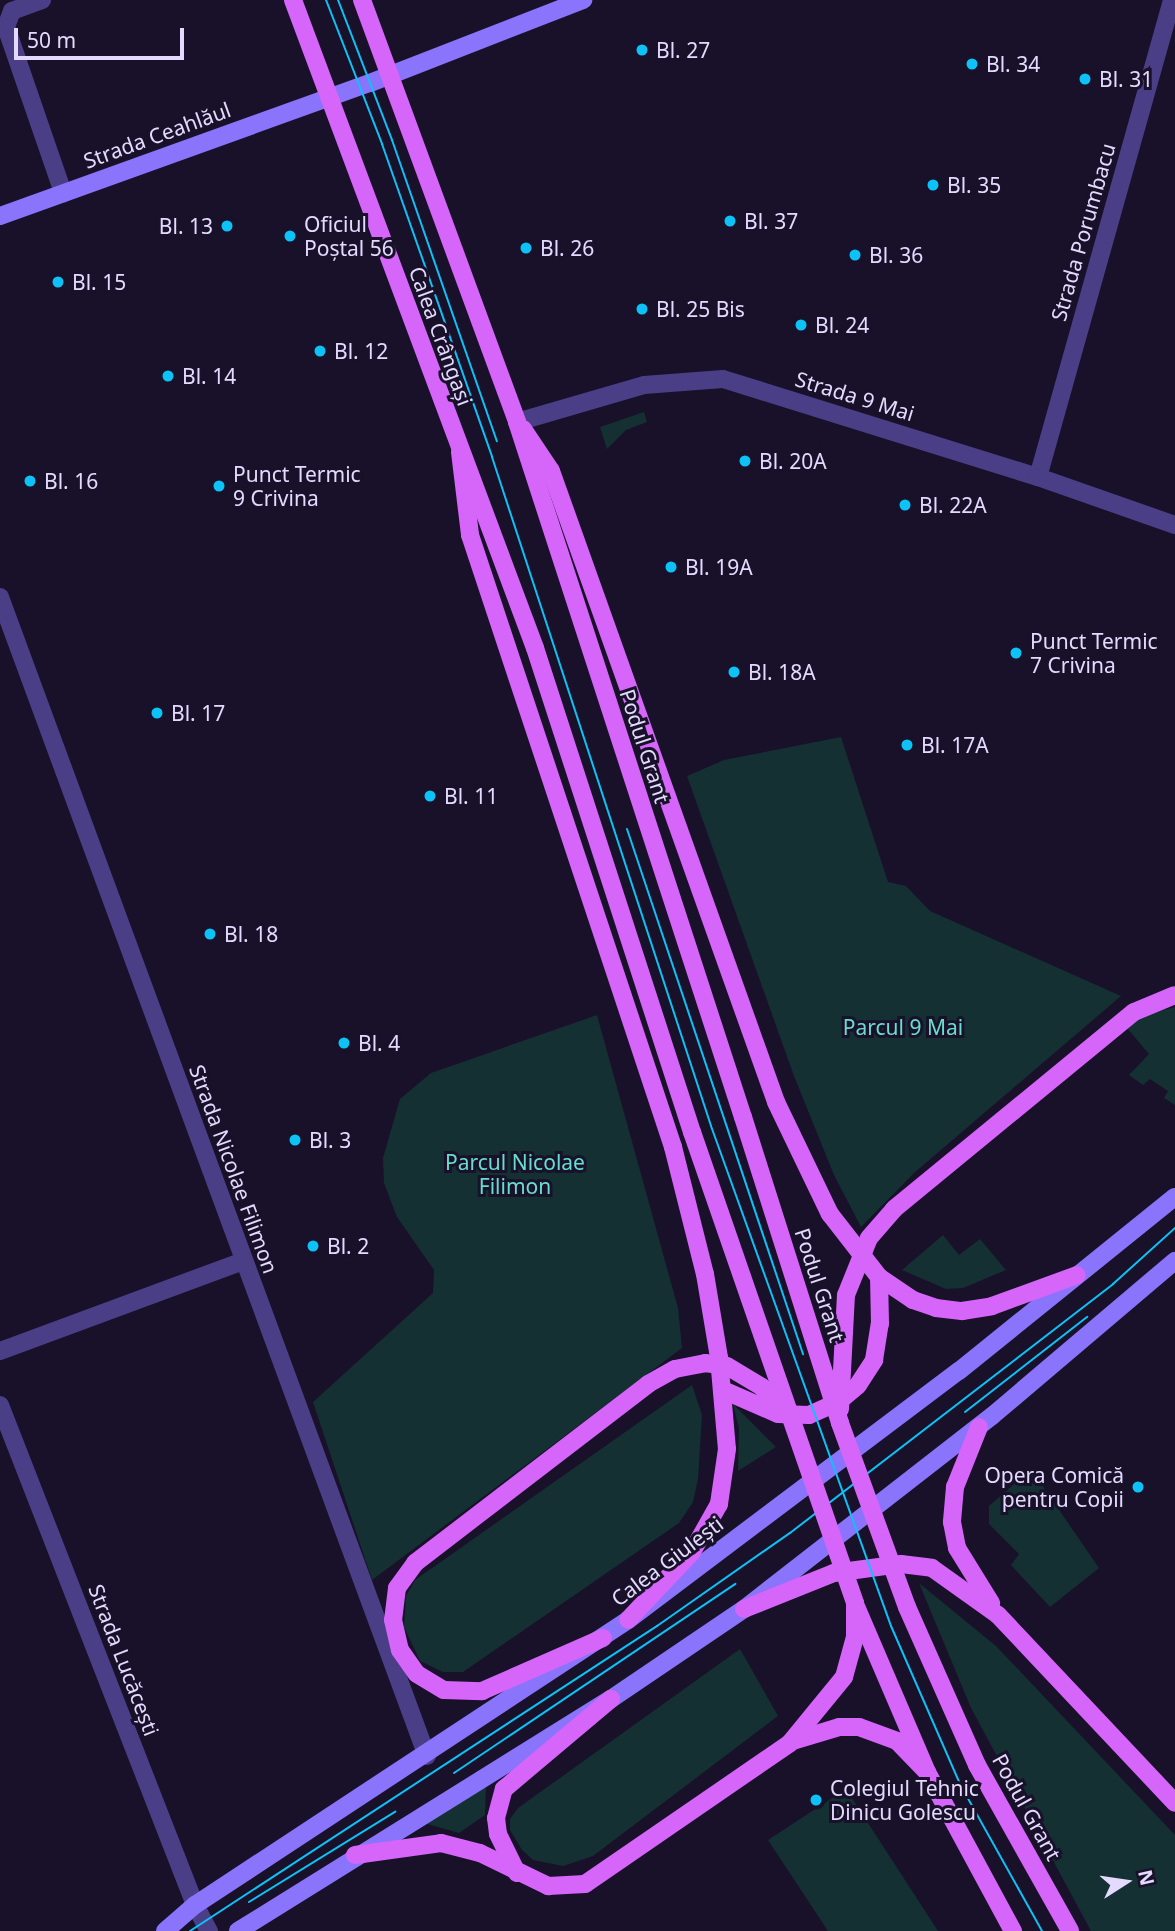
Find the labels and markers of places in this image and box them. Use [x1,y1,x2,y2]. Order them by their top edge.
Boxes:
place label: Bl. 27 [656,37,710,63]
marker: Bl. 27 [634,42,650,58]
place label: Bl. 34 [986,51,1040,77]
marker: Bl. 34 [964,56,980,72]
place label: Bl. 31 [1099,66,1153,92]
marker: Bl. 31 [1077,71,1093,87]
place label: Bl. 35 [947,172,1001,198]
marker: Bl. 35 [925,177,941,193]
place label: Bl. 37 [744,208,798,234]
place label: Oficiul Poștal 56 [304,211,394,261]
place label: Bl. 13 [159,213,213,239]
marker: Bl. 37 [722,213,738,229]
marker: Bl. 13 [219,218,235,234]
marker: Oficiul Poștal 56 [282,228,298,244]
place label: Bl. 26 [540,235,594,261]
marker: Bl. 26 [518,240,534,256]
place label: Bl. 36 [869,242,923,268]
marker: Bl. 36 [847,247,863,263]
place label: Bl. 15 [72,269,126,295]
marker: Bl. 15 [50,274,66,290]
place label: Bl. 25 Bis [656,296,745,322]
marker: Bl. 25 Bis [634,301,650,317]
place label: Bl. 24 [815,312,869,338]
marker: Bl. 24 [793,317,809,333]
place label: Bl. 12 [334,338,388,364]
marker: Bl. 12 [312,343,328,359]
place label: Bl. 14 [182,363,236,389]
marker: Bl. 14 [160,368,176,384]
place label: Bl. 20A [759,448,827,474]
marker: Bl. 20A [737,453,753,469]
place label: Punct Termic 9 Crivina [233,461,361,511]
place label: Bl. 16 [44,468,98,494]
marker: Bl. 16 [22,473,38,489]
marker: Punct Termic 9 Crivina [211,478,227,494]
place label: Bl. 22A [919,492,987,518]
marker: Bl. 22A [897,497,913,513]
place label: Bl. 19A [685,554,753,580]
marker: Bl. 19A [663,559,679,575]
place label: Punct Termic 7 Crivina [1030,628,1158,678]
marker: Punct Termic 7 Crivina [1008,645,1024,661]
place label: Bl. 18A [748,659,816,685]
marker: Bl. 18A [726,664,742,680]
place label: Bl. 17 [171,700,225,726]
marker: Bl. 17 [149,705,165,721]
place label: Bl. 17A [921,732,989,758]
marker: Bl. 17A [899,737,915,753]
place label: Bl. 11 [444,783,498,809]
marker: Bl. 11 [422,788,438,804]
place label: Bl. 18 [224,921,278,947]
marker: Bl. 18 [202,926,218,942]
place label: Bl. 4 [358,1030,400,1056]
marker: Bl. 4 [336,1035,352,1051]
place label: Bl. 3 [309,1127,351,1153]
marker: Bl. 3 [287,1132,303,1148]
place label: Bl. 2 [327,1233,369,1259]
marker: Bl. 2 [305,1238,321,1254]
place label: Opera Comică pentru Copii [984,1462,1124,1512]
marker: Opera Comică pentru Copii [1130,1479,1146,1495]
place label: Colegiul Tehnic Dinicu Golescu [830,1775,979,1825]
marker: Colegiul Tehnic Dinicu Golescu [808,1792,824,1808]

